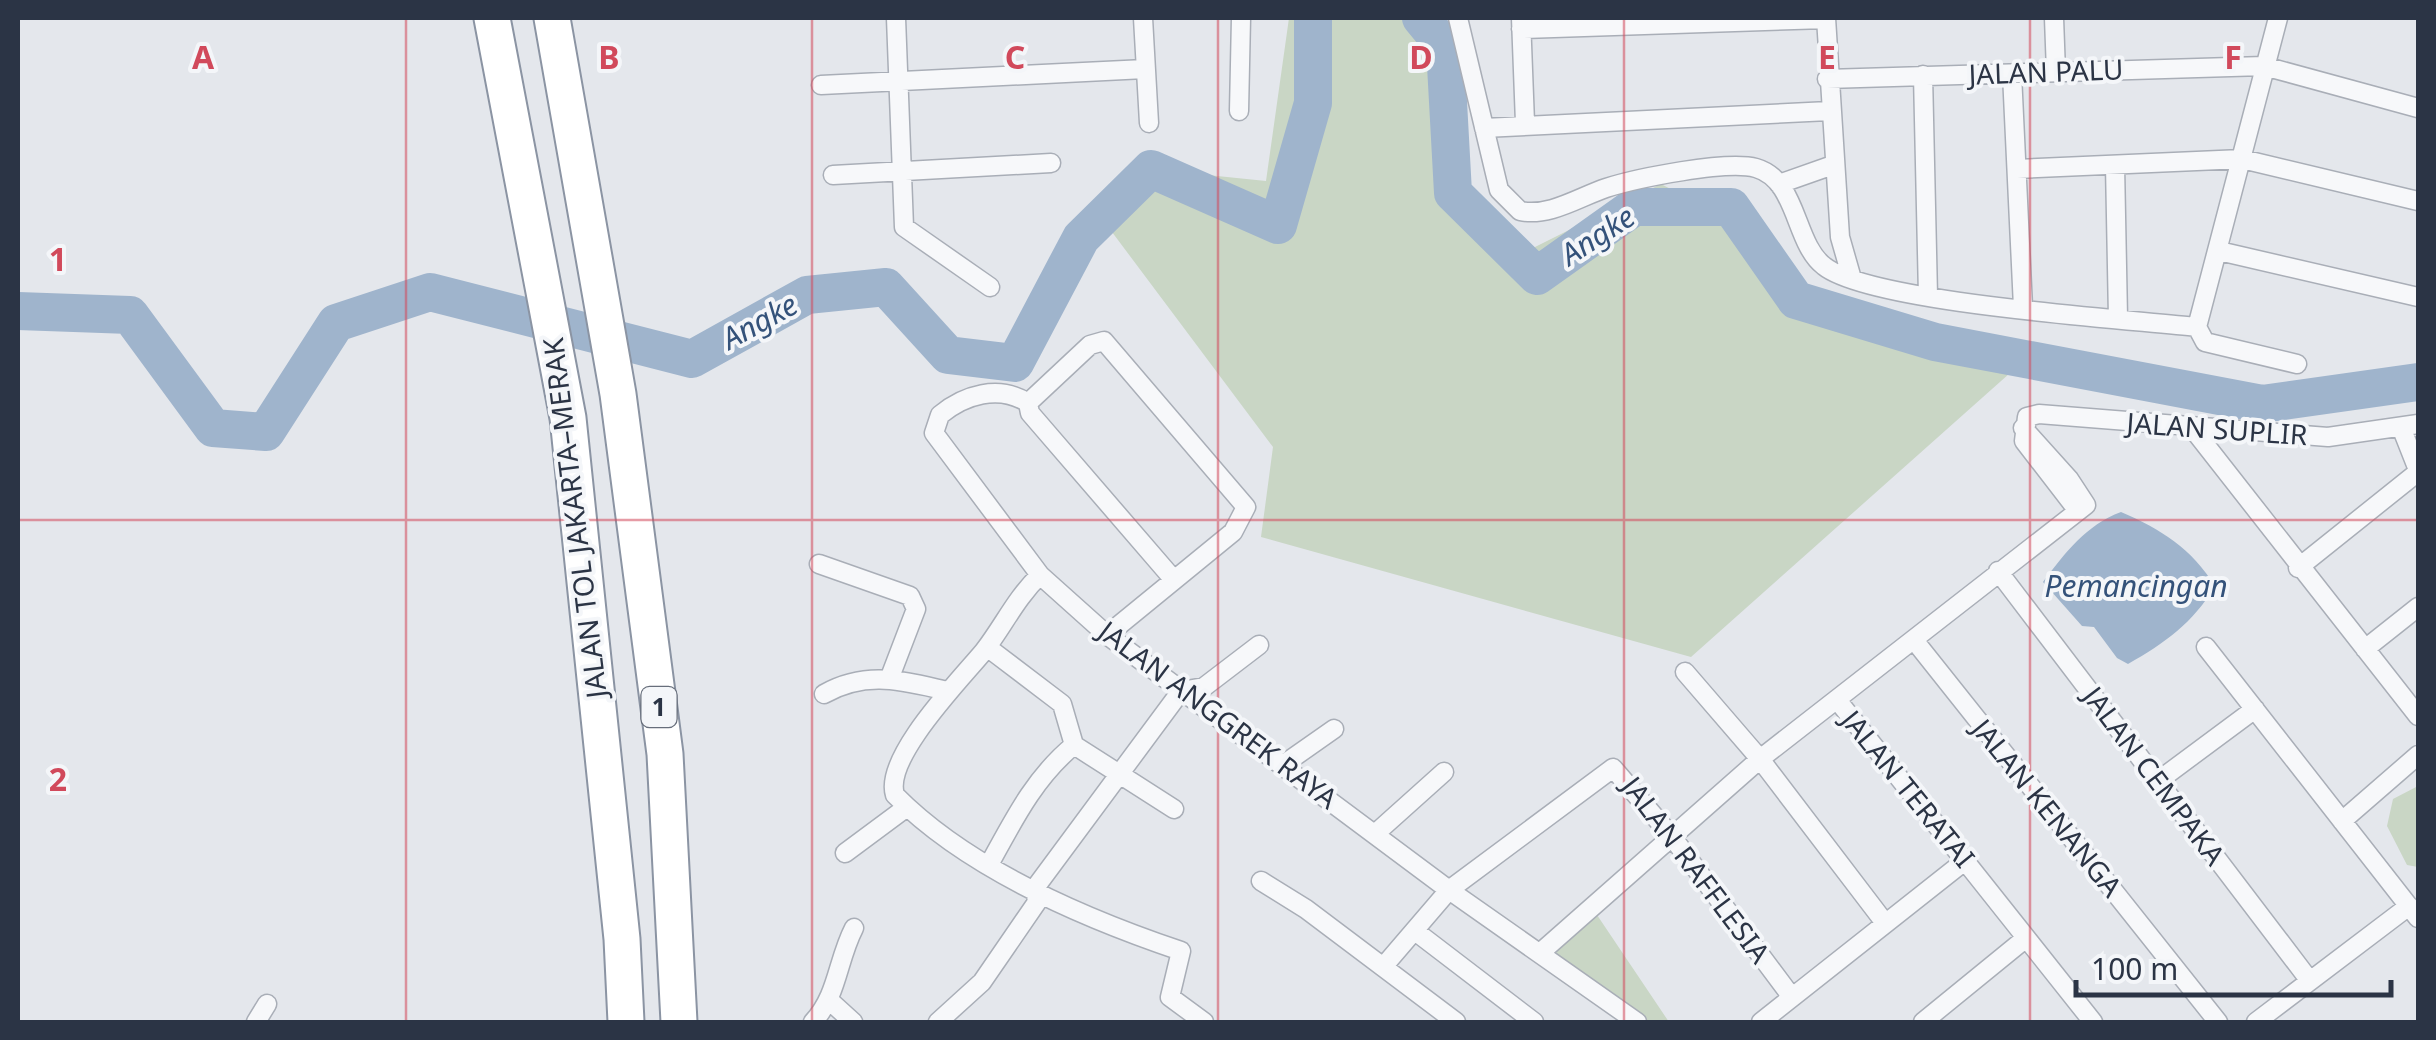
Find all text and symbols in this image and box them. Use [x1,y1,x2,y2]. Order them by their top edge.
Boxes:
text: A [192,35,215,78]
text: B [598,35,620,78]
text: C [1005,35,1025,78]
text: D [1409,35,1433,78]
text: E [1818,35,1836,78]
text: F [2224,35,2242,78]
street label: JALAN PALU [1965,49,2124,93]
water label: Angke [1550,196,1642,275]
text: 1 [49,237,67,280]
water label: Angke [712,283,805,359]
street label: JALAN TOL JAKARTA–MERAK [533,335,615,703]
street label: JALAN SUPLIR [2122,403,2309,453]
water label: Pemancingan [2044,565,2228,606]
street label: JALAN ANGGREK RAYA [1089,610,1346,817]
street label: JALAN CEMPAKA [2073,676,2234,872]
road number: 1 [642,687,676,727]
street label: JALAN TERATAI [1832,699,1984,875]
street label: JALAN KENANGA [1962,708,2131,904]
text: 2 [49,757,67,800]
street label: JALAN RAFFLESIA [1612,766,1779,970]
scale bar [2076,935,2391,997]
text: 100 m [2091,948,2178,989]

